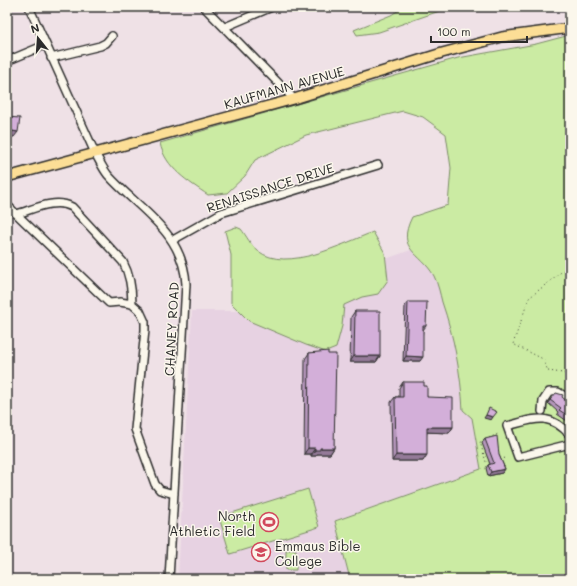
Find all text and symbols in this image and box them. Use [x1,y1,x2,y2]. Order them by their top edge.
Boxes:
north arrow [18,18,58,58]
scale bar [431,18,527,44]
text: N [29,20,41,36]
text: 100 m [437,23,471,39]
street label: KAUFMANN AVENUE [222,62,346,112]
street label: RENAISSANCE DRIVE [204,158,336,216]
street label: CHANEY ROAD [160,282,182,376]
place label: North Athletic Field [169,507,255,539]
sports icon: North Athletic Field [258,511,280,533]
place label: Emmaus Bible College [275,537,361,569]
school or university icon: Emmaus Bible College [250,541,272,563]

